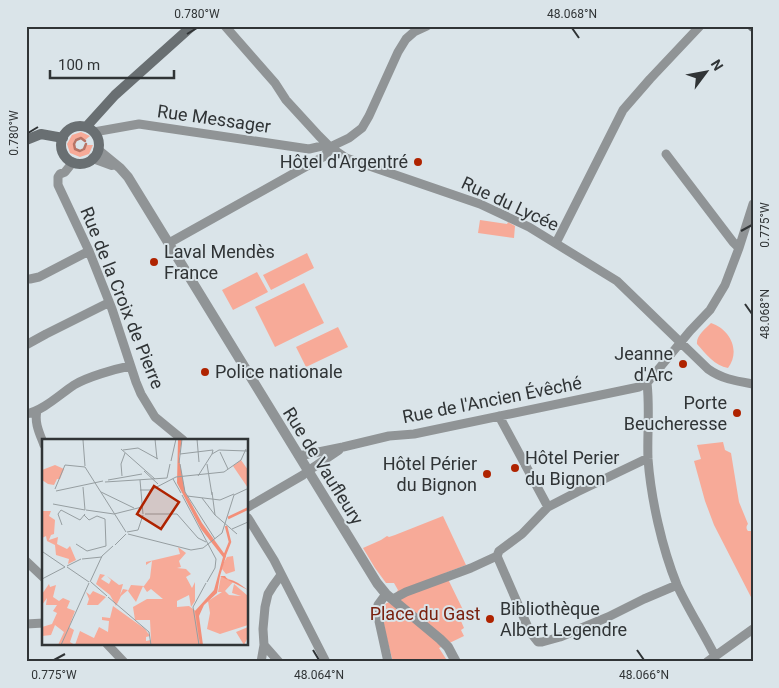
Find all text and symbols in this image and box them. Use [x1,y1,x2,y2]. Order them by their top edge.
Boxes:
text: 0.780°W [174,7,220,21]
text: 48.068°N [547,7,597,21]
scale bar [50,48,174,80]
north arrow [682,48,732,98]
text: 100 m [58,56,100,74]
text: N [708,57,726,74]
street label: Rue Messager [156,100,272,137]
text: 0.780°W [7,110,21,156]
place label: Hôtel d'Argentré [280,151,408,172]
marker: Hôtel d'Argentré [412,156,424,168]
street label: Rue du Lycée [458,172,562,235]
text: 0.775°W [758,202,772,248]
street label: Rue de la Croix de Pierre [76,204,169,392]
place label: Laval Mendès France [164,241,275,283]
marker: Laval Mendès France [148,256,160,268]
text: 48.068°N [758,289,772,339]
place label: Jeanne d'Arc [614,343,673,385]
marker: Jeanne d'Arc [677,358,689,370]
place label: Police nationale [215,361,343,382]
marker: Police nationale [199,366,211,378]
street label: Rue de l'Ancien Évêché [401,372,583,427]
place label: Porte Beucheresse [624,392,727,434]
street label: Rue de Vaufleury [279,403,368,529]
marker: Porte Beucheresse [731,407,743,419]
inset map [42,439,249,646]
place label: Hôtel Perier du Bignon [525,447,619,489]
place label: Hôtel Périer du Bignon [383,453,477,495]
marker: Hôtel Perier du Bignon [509,462,521,474]
marker: Hôtel Périer du Bignon [481,468,493,480]
place label: Bibliothèque Albert Legendre [500,598,627,640]
park label: Place du Gast [370,603,480,624]
marker: Bibliothèque Albert Legendre [484,613,496,625]
text: 0.775°W [31,668,77,682]
text: 48.064°N [294,668,344,682]
text: 48.066°N [619,668,669,682]

